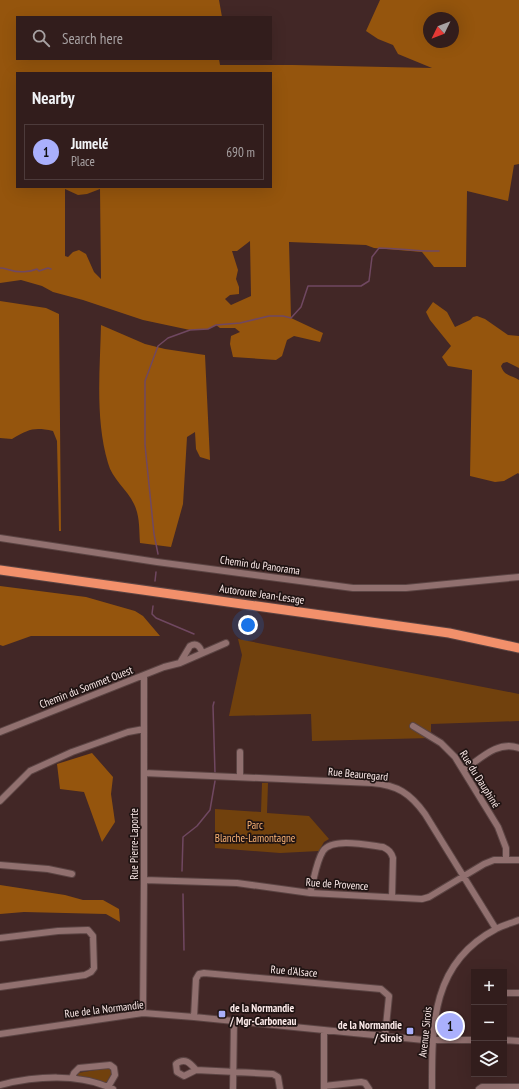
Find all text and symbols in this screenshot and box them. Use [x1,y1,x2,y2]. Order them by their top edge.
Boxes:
north arrow [423,12,459,48]
search box [16,16,272,60]
icon: search [30,27,52,49]
text: Search here [62,29,123,48]
text: Nearby [32,87,75,109]
text: Jumelé [71,134,108,153]
text: 1 [43,144,49,161]
text: 690 m [226,144,255,161]
text: Place [71,153,95,170]
street label: Chemin du Panorama [219,552,301,578]
street label: Autoroute Jean-Lesage [219,581,306,607]
your location [238,615,258,635]
street label: Chemin du Sommet Ouest [37,663,135,711]
street label: Rue du Dauphiné [457,748,503,811]
street label: Rue Beauregard [327,764,389,784]
street label: Rue Pierre-Laporte [127,808,141,880]
park label: Parc Blanche-Lamontagne [215,818,296,845]
street label: Rue de Provence [305,875,369,893]
street label: Rue d'Alsace [270,962,318,980]
map controls [471,969,507,1077]
button: + [471,969,507,1005]
street label: Rue de la Normandie [64,997,145,1021]
place label: de la Normandie / Mgr-Carboneau [229,1001,296,1028]
button: − [471,1005,507,1041]
street label: Avenue Sirois [415,1006,435,1058]
marker: de la Normandie / Mgr-Carboneau [217,1009,227,1019]
pin: 1 [437,1011,463,1041]
place label: de la Normandie / Sirois [338,1018,402,1045]
marker: de la Normandie / Sirois [405,1026,415,1036]
button: layers [471,1041,507,1077]

